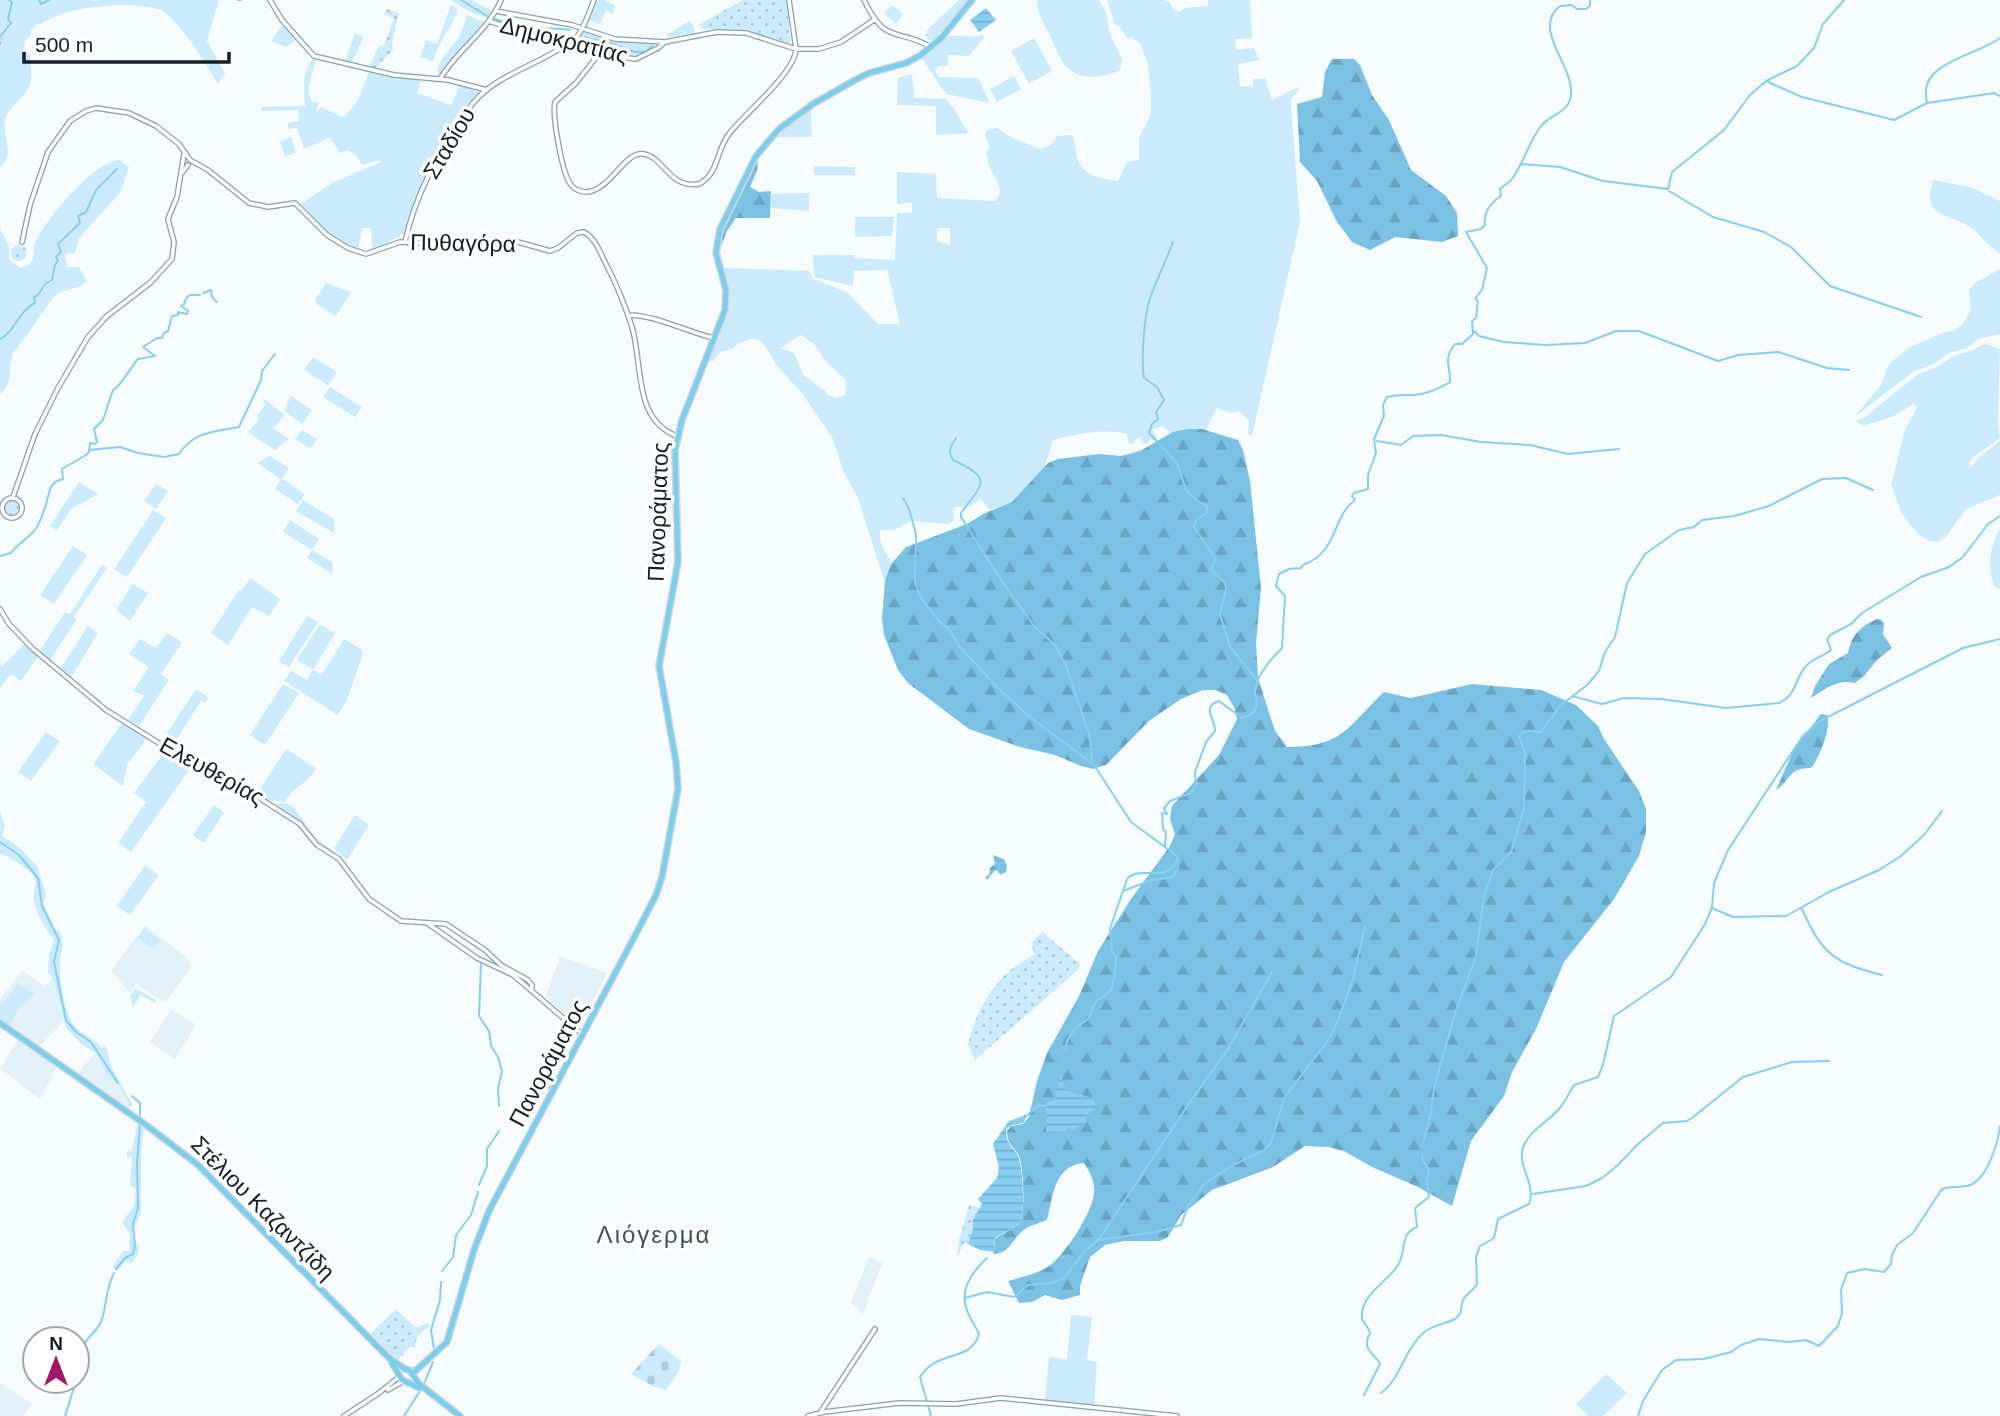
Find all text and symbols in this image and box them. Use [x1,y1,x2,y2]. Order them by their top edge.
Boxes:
street label: Δημοκρατίας [497,12,631,68]
scale bar [24,21,229,65]
text: 500 m [35,33,93,56]
street label: Σταδίου [418,103,480,183]
street label: Πυθαγόρα [410,229,516,257]
street label: Πανοράματος [643,442,673,582]
street label: Ελευθερίας [155,732,269,810]
street label: Πανοράματος [504,995,592,1131]
street label: Στέλιου Καζαντζίδη [186,1131,340,1285]
district label: Λιόγερμα [597,1221,711,1248]
north arrow [21,1325,91,1395]
text: N [49,1333,63,1354]

